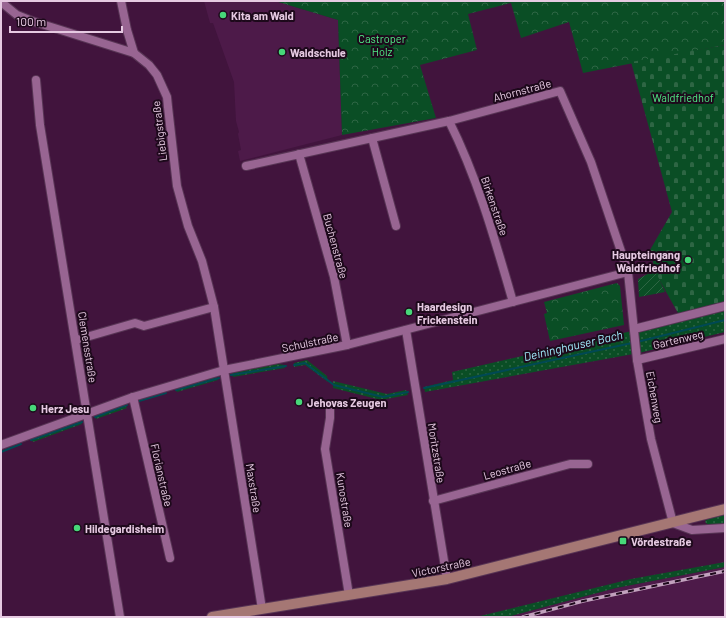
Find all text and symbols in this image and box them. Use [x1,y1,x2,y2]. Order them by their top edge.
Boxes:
scale bar [10,8,122,34]
place label: Kita am Wald [231,9,294,22]
marker: Kita am Wald [218,10,228,20]
text: 100 m [16,14,46,28]
park label: Castroper Holz [358,32,406,58]
place label: Waldschule [290,46,346,59]
marker: Waldschule [277,47,287,57]
street label: Ahornstraße [492,76,552,104]
park label: Waldfriedhof [652,91,714,104]
street label: Liebigstraße [149,100,169,162]
street label: Birkenstraße [479,175,511,237]
street label: Buchenstraße [321,212,351,280]
place label: Haupteingang Waldfriedhof [612,248,680,274]
marker: Haupteingang Waldfriedhof [683,255,693,265]
place label: Haardesign Frickenstein [417,300,478,326]
marker: Haardesign Frickenstein [404,307,414,317]
street label: Clemensstraße [76,310,100,384]
water label: Deininghauser Bach [522,327,624,363]
street label: Gartenweg [651,327,705,351]
street label: Schulstraße [281,330,340,354]
street label: Eichenweg [644,370,666,424]
place label: Jehovas Zeugen [307,396,386,409]
marker: Jehovas Zeugen [294,397,304,407]
place label: Herz Jesu [41,402,89,415]
marker: Herz Jesu [28,403,38,413]
street label: Moritzstraße [426,422,448,484]
street label: Florianstraße [148,442,176,508]
street label: Leostraße [482,456,532,482]
street label: Maxstraße [244,462,264,514]
street label: Kunostraße [334,472,356,528]
place label: Hildegardisheim [85,522,164,535]
marker: Hildegardisheim [72,523,82,533]
place label: Vördestraße [631,535,691,548]
marker: Vördestraße [618,536,628,546]
street label: Victorstraße [410,554,472,580]

